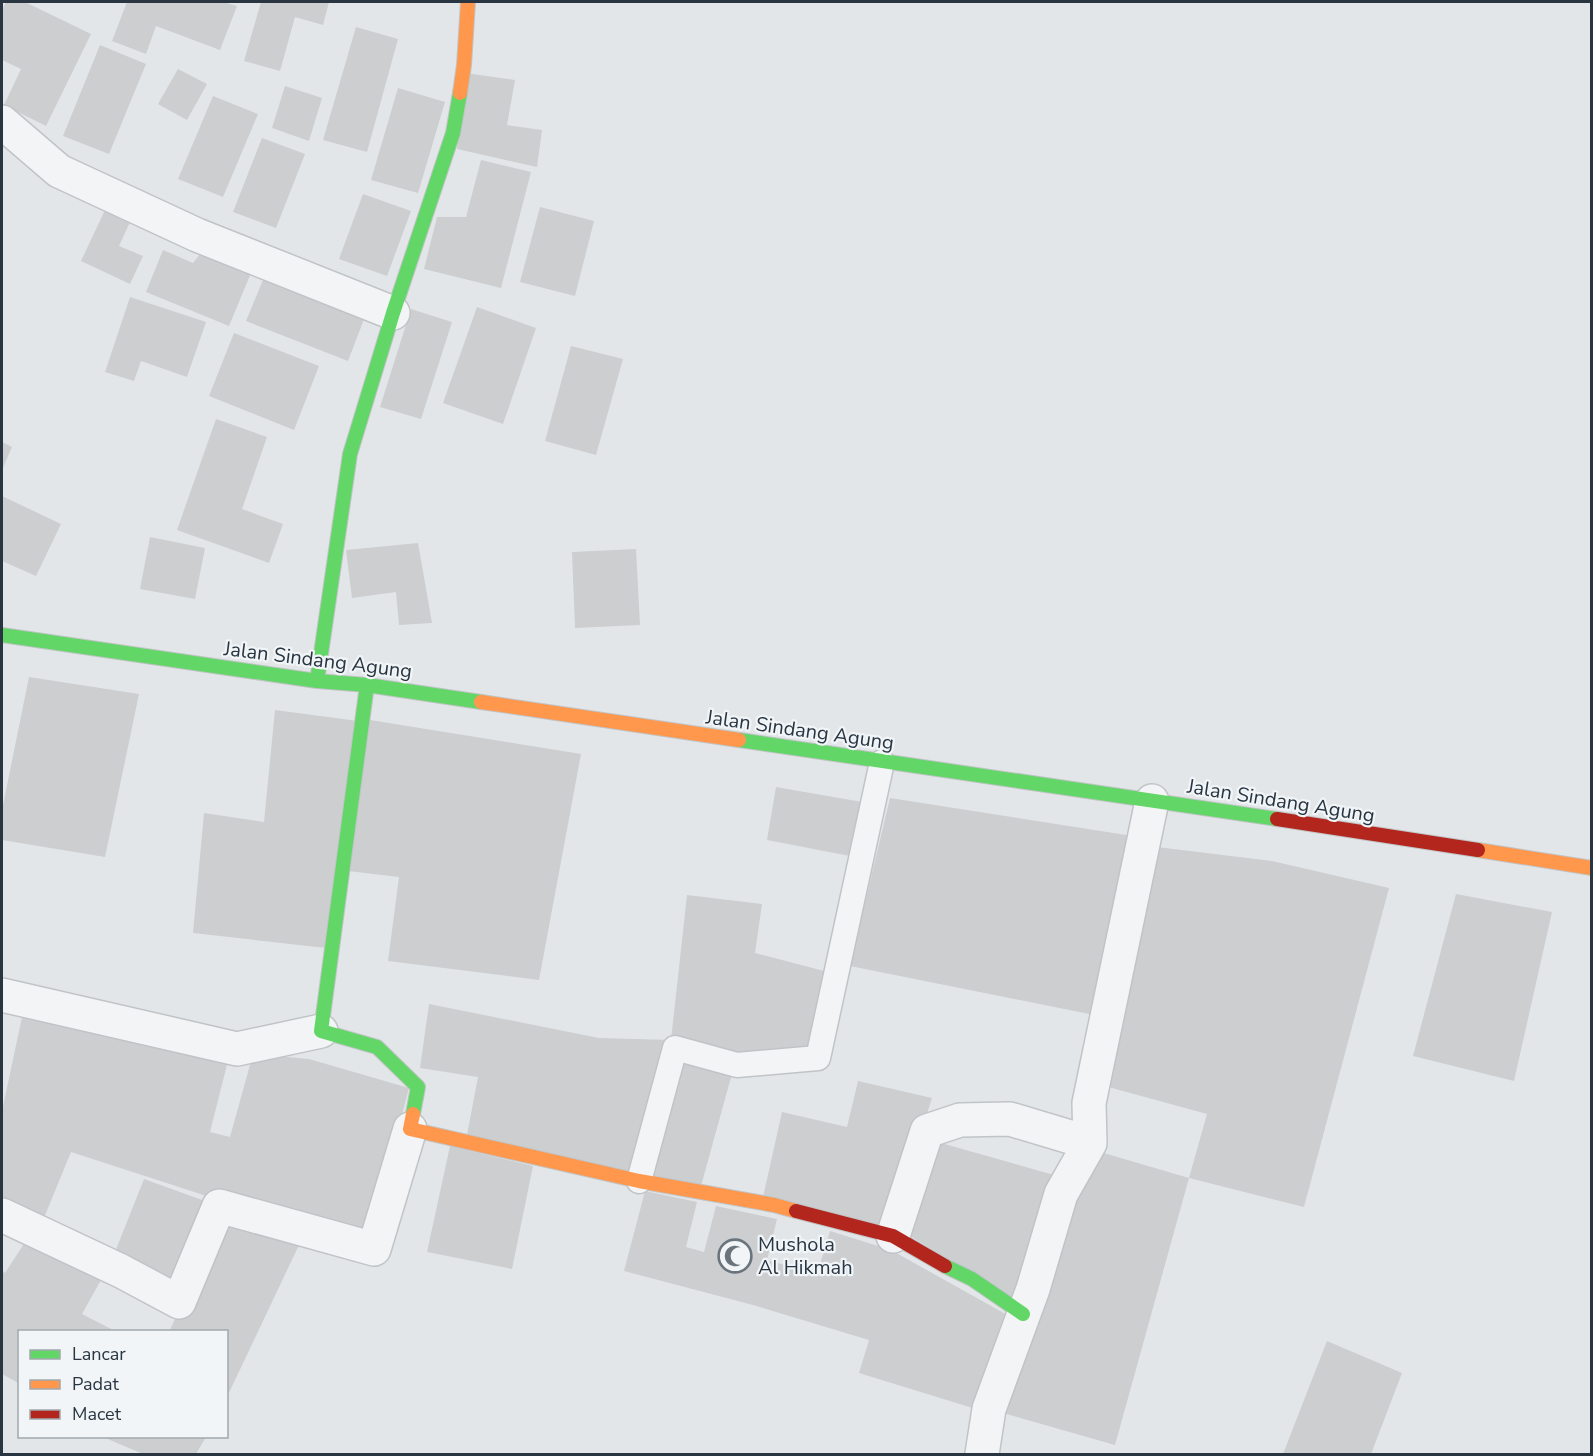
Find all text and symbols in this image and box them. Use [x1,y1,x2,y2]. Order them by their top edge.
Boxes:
street label: Jalan Sindang Agung [221,635,414,685]
street label: Jalan Sindang Agung [703,703,896,757]
street label: Jalan Sindang Agung [1184,773,1377,829]
place label: Mushola Al Hikmah [758,1231,853,1281]
mosque icon: Mushola Al Hikmah [717,1238,753,1274]
legend [18,1330,228,1438]
text: Lancar [72,1342,126,1366]
text: Padat [72,1372,120,1396]
text: Macet [72,1402,122,1426]

